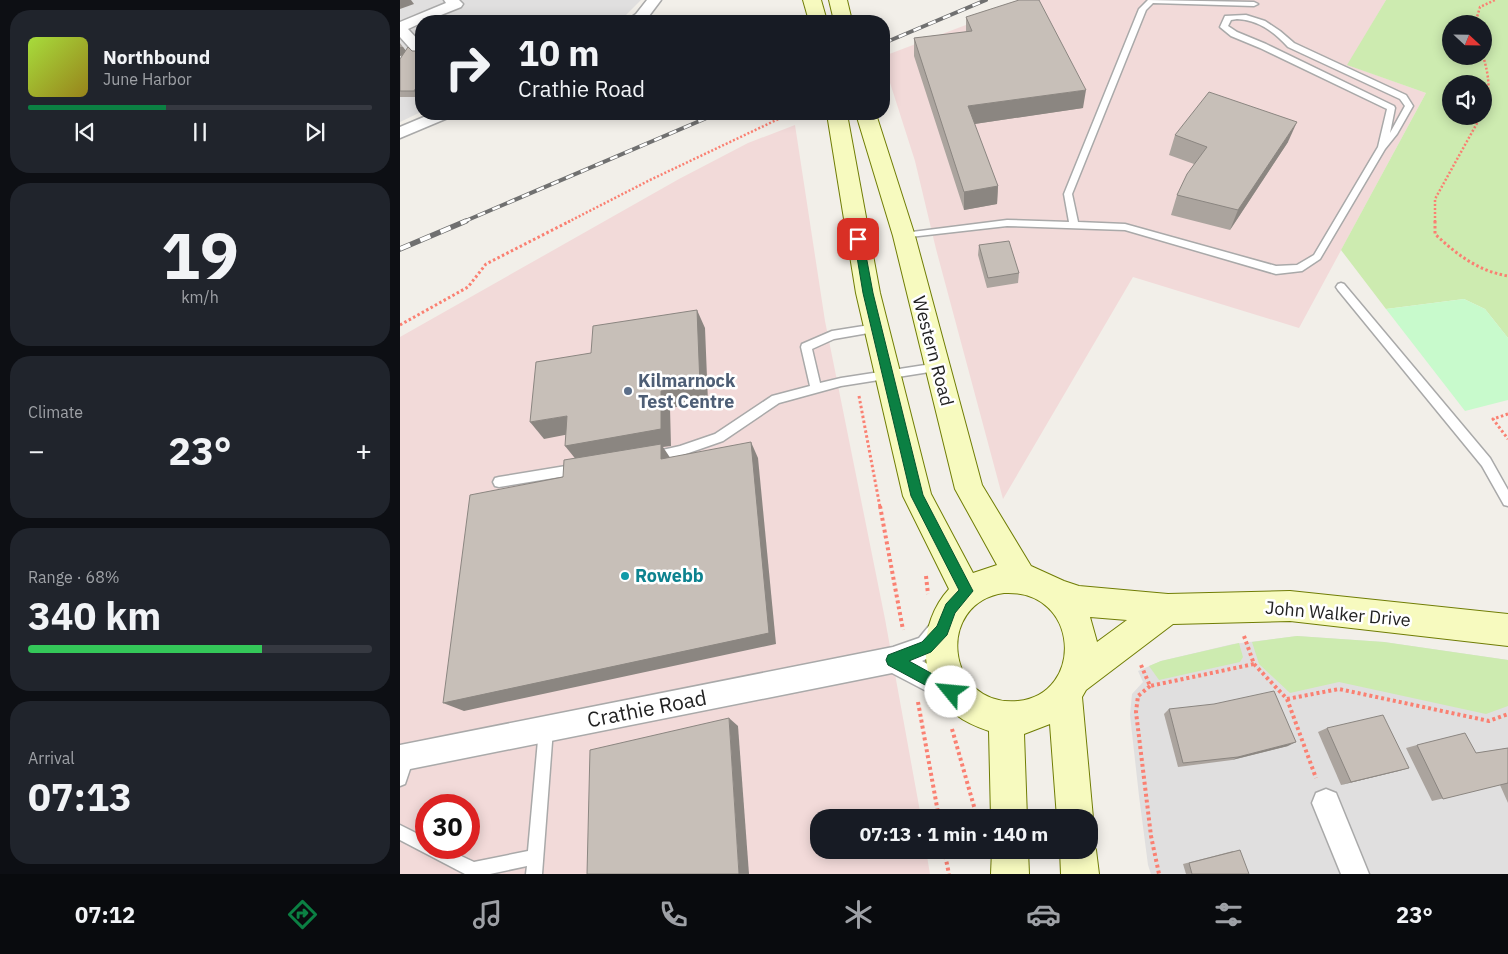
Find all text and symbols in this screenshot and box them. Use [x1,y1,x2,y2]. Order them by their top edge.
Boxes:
north arrow [1442,15,1492,65]
map controls [1442,15,1492,125]
text: 10 m [518,30,600,76]
icon: right [435,35,500,100]
text: Northbound [103,45,210,69]
text: June Harbor [103,69,192,89]
text: Crathie Road [518,74,645,103]
button: sound [1442,75,1492,125]
icon: previous [71,118,99,146]
icon: pause [186,118,214,146]
icon: next [301,118,329,146]
text: 19 [161,212,239,297]
pin [837,218,879,260]
icon: arrive [844,225,872,253]
text: km/h [181,287,219,307]
street label: Western Road [908,293,959,408]
place label: Kilmarnock Test Centre [638,369,736,413]
marker: Kilmarnock Test Centre [622,385,634,397]
text: Climate [28,402,83,422]
text: 23° [168,426,232,475]
text: − [28,432,45,469]
text: + [355,432,372,469]
place label: Rowebb [635,564,704,587]
text: Range · 68% [28,567,120,587]
marker: Rowebb [619,570,631,582]
text: 340 km [28,591,161,640]
street label: John Walker Drive [1264,596,1412,631]
position arrow [924,665,976,717]
street label: Crathie Road [585,683,709,733]
text: Arrival [28,748,75,768]
text: 07:13 [28,772,132,821]
speed limit sign: 30 [415,794,480,859]
text: 07:13 · 1 min · 140 m [860,822,1048,846]
icon: directions [285,897,320,932]
icon: music [470,897,505,932]
icon: phone [656,897,691,932]
icon: climate [841,897,876,932]
icon: car [1026,897,1061,932]
icon: filters [1211,897,1246,932]
text: 07:12 [75,900,135,929]
text: 23° [1396,900,1433,929]

